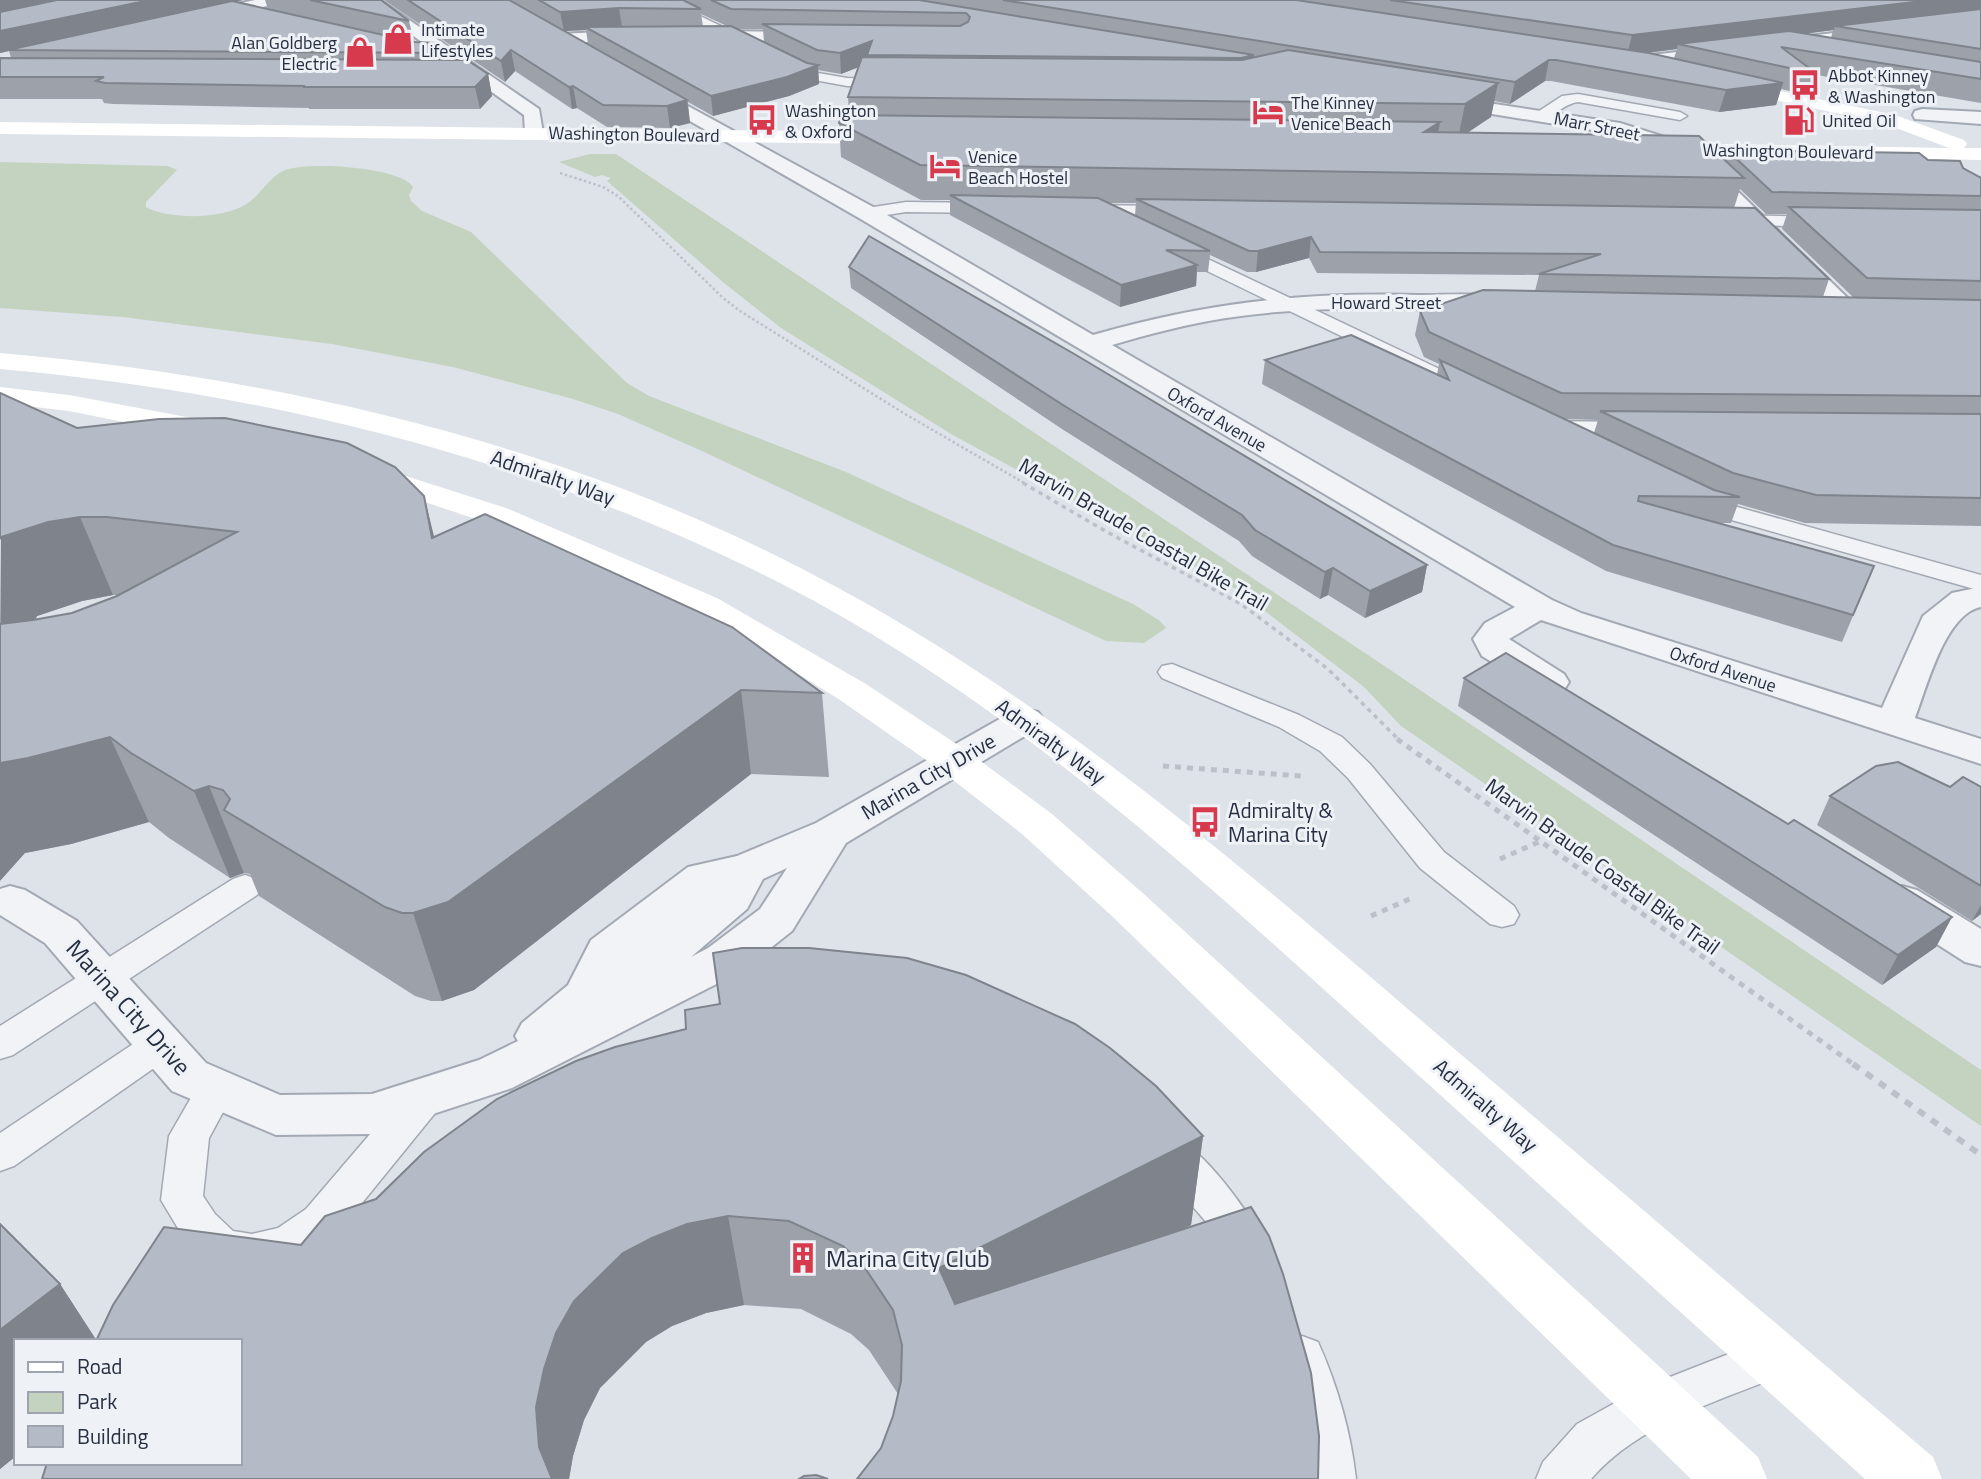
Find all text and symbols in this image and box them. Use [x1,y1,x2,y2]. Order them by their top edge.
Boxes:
place label: Intimate Lifestyles [421,16,493,64]
shop icon: Intimate Lifestyles [381,22,415,56]
place label: Alan Goldberg Electric [231,29,337,77]
shop icon: Alan Goldberg Electric [343,35,377,69]
place label: Abbot Kinney & Washington [1828,62,1935,110]
bus stop icon: Abbot Kinney & Washington [1788,68,1822,102]
place label: The Kinney Venice Beach [1291,89,1391,137]
hotel icon: The Kinney Venice Beach [1251,95,1285,129]
place label: Washington & Oxford [785,97,876,145]
bus stop icon: Washington & Oxford [745,103,779,137]
fuel station icon: United Oil [1782,103,1816,137]
street label: Marr Street [1552,104,1643,148]
place label: United Oil [1822,107,1896,134]
street label: Washington Boulevard [548,119,720,149]
street label: Washington Boulevard [1702,136,1874,166]
place label: Venice Beach Hostel [968,143,1068,191]
hotel icon: Venice Beach Hostel [928,149,962,183]
street label: Howard Street [1331,289,1442,316]
street label: Oxford Avenue [1162,380,1272,458]
street label: Admiralty Way [487,441,619,513]
street label: Marvin Braude Coastal Bike Trail [1013,449,1275,619]
street label: Oxford Avenue [1666,639,1780,699]
street label: Admiralty Way [989,690,1113,792]
street label: Marina City Drive [855,725,1001,827]
street label: Marvin Braude Coastal Bike Trail [1479,770,1727,962]
place label: Admiralty & Marina City [1228,794,1333,850]
bus stop icon: Admiralty & Marina City [1188,805,1222,839]
street label: Marina City Drive [58,931,200,1083]
street label: Admiralty Way [1427,1051,1545,1159]
place label: Marina City Club [826,1240,990,1276]
building icon: Marina City Club [786,1241,820,1275]
legend [14,1339,242,1465]
text: Road [77,1350,122,1382]
text: Park [77,1385,117,1417]
text: Building [77,1420,149,1452]

